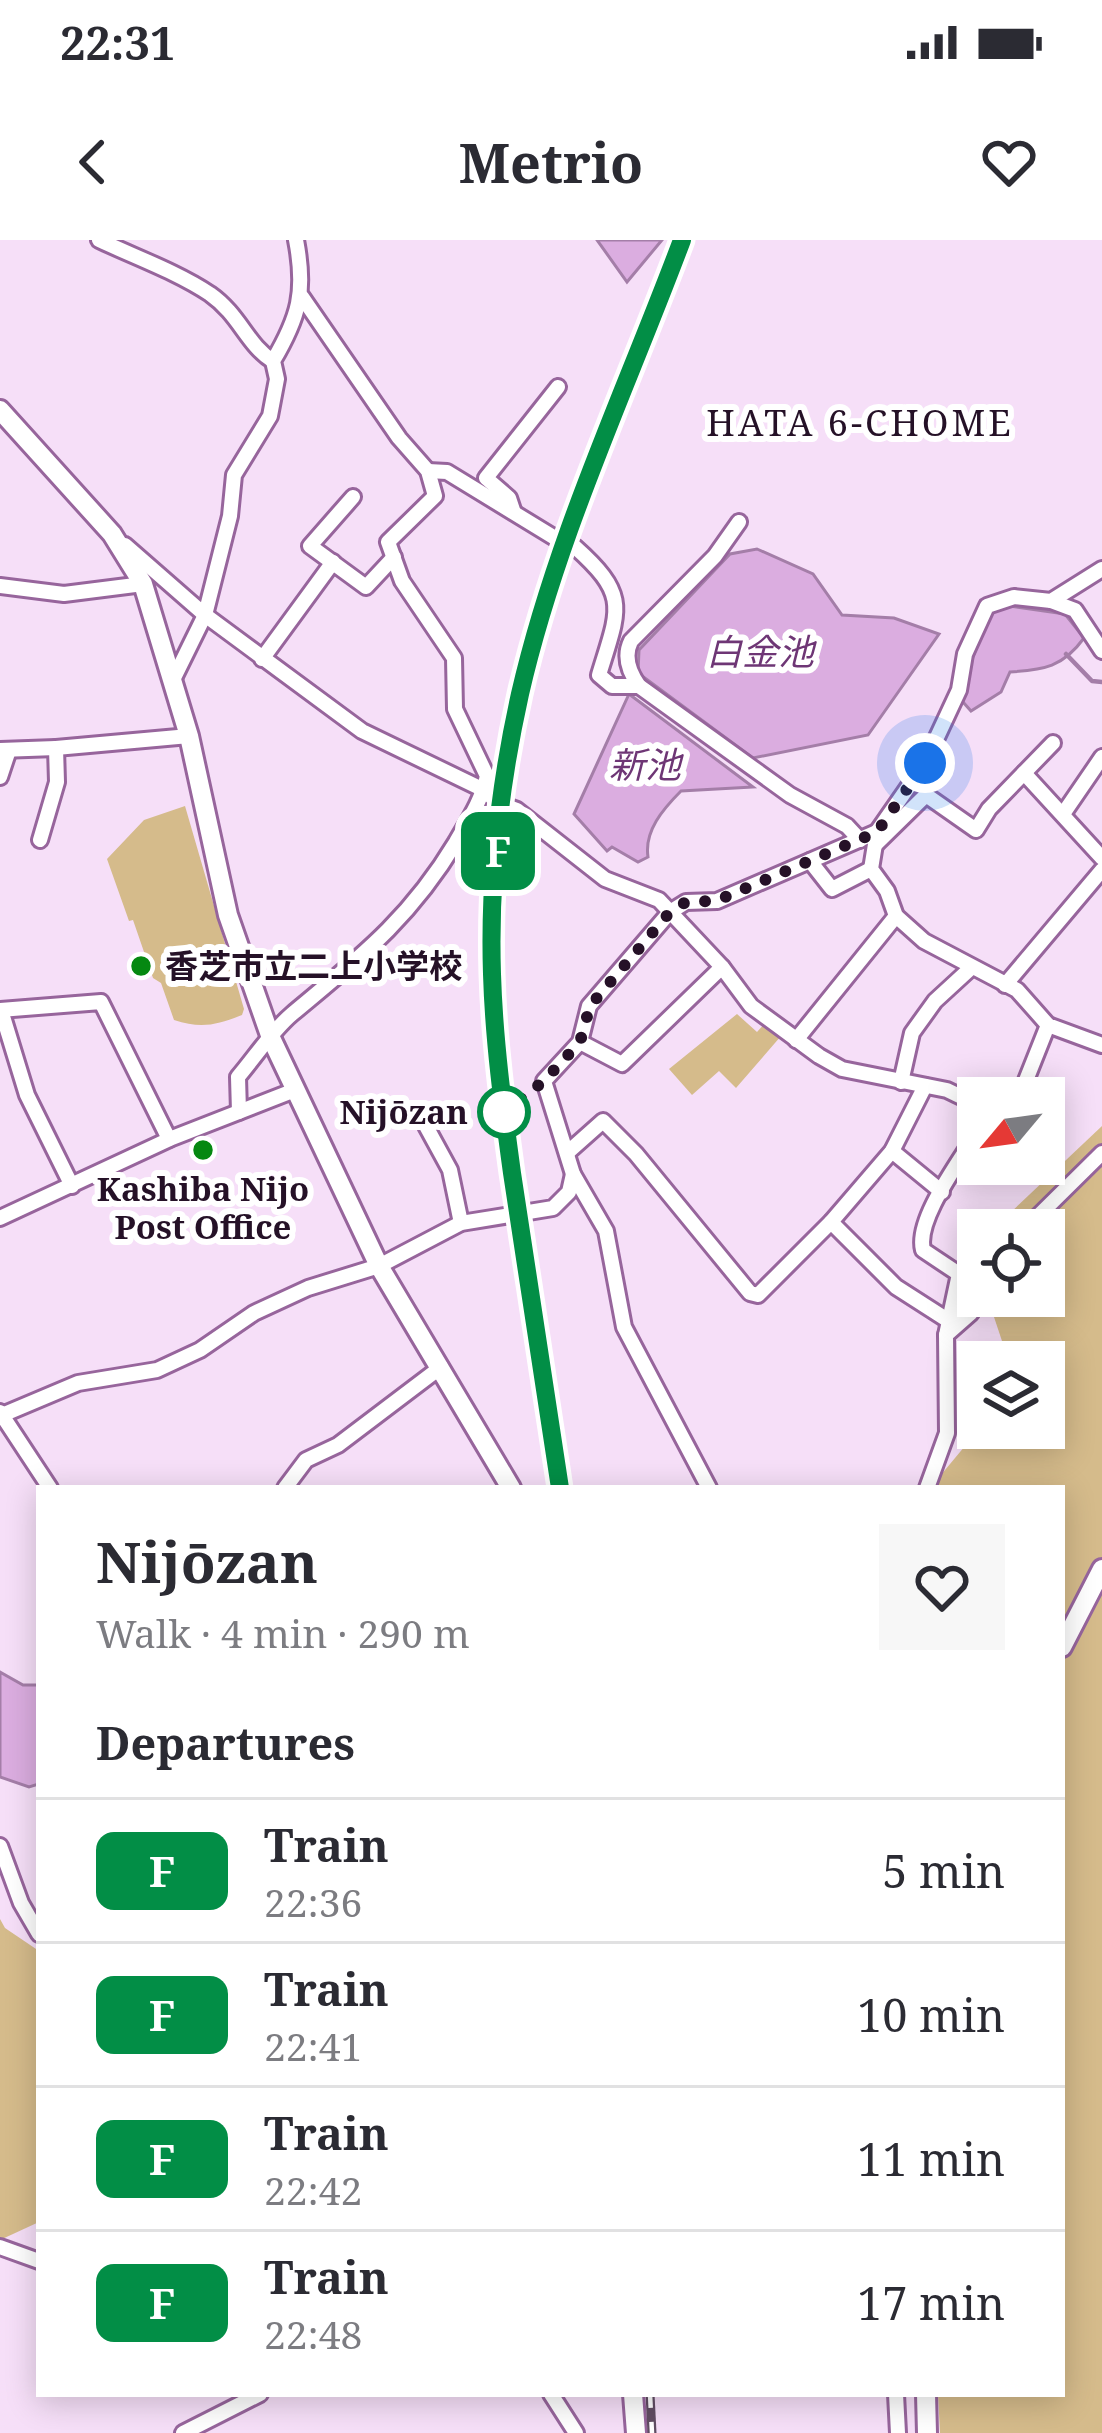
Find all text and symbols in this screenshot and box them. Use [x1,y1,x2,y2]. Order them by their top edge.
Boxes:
text: 22:31 [60,12,175,73]
text: Metrio [459,125,643,199]
icon: back [60,129,126,195]
icon: heart [976,129,1042,195]
district label: HATA 6-CHOME [706,398,1014,447]
water label: 白金池 [706,627,817,676]
your location [895,733,955,793]
water label: 新池 [609,740,684,789]
line badge: F [459,812,537,890]
text: F [485,822,511,879]
place label: 香芝市立二上小学校 [165,943,462,988]
marker: 香芝市立二上小学校 [128,953,154,979]
north arrow [957,1077,1065,1185]
map controls [957,1077,1065,1449]
marker: Nijōzan [479,1087,529,1137]
place label: Nijōzan [339,1089,468,1134]
marker: Kashiba Nijo Post Office [190,1137,216,1163]
place label: Kashiba Nijo Post Office [97,1166,309,1249]
button: locate [957,1209,1065,1317]
button: layers [957,1341,1065,1449]
text: Nijōzan [96,1522,318,1600]
button: heart [879,1524,1005,1650]
text: Walk · 4 min · 290 m [96,1606,470,1659]
text: Departures [96,1712,355,1773]
text: Train [264,1814,389,1875]
text: 5 min [882,1840,1005,1901]
text: F [149,1842,175,1899]
text: 22:36 [264,1875,362,1928]
text: Train [264,1958,389,2019]
text: 10 min [857,1984,1005,2045]
text: F [149,1986,175,2043]
text: 22:41 [264,2019,362,2072]
text: Train [264,2102,389,2163]
text: 11 min [857,2128,1005,2189]
text: F [149,2130,175,2187]
text: 22:42 [264,2163,362,2216]
text: Train [264,2246,389,2307]
text: 17 min [857,2272,1005,2333]
text: F [149,2274,175,2331]
text: 22:48 [264,2307,362,2360]

